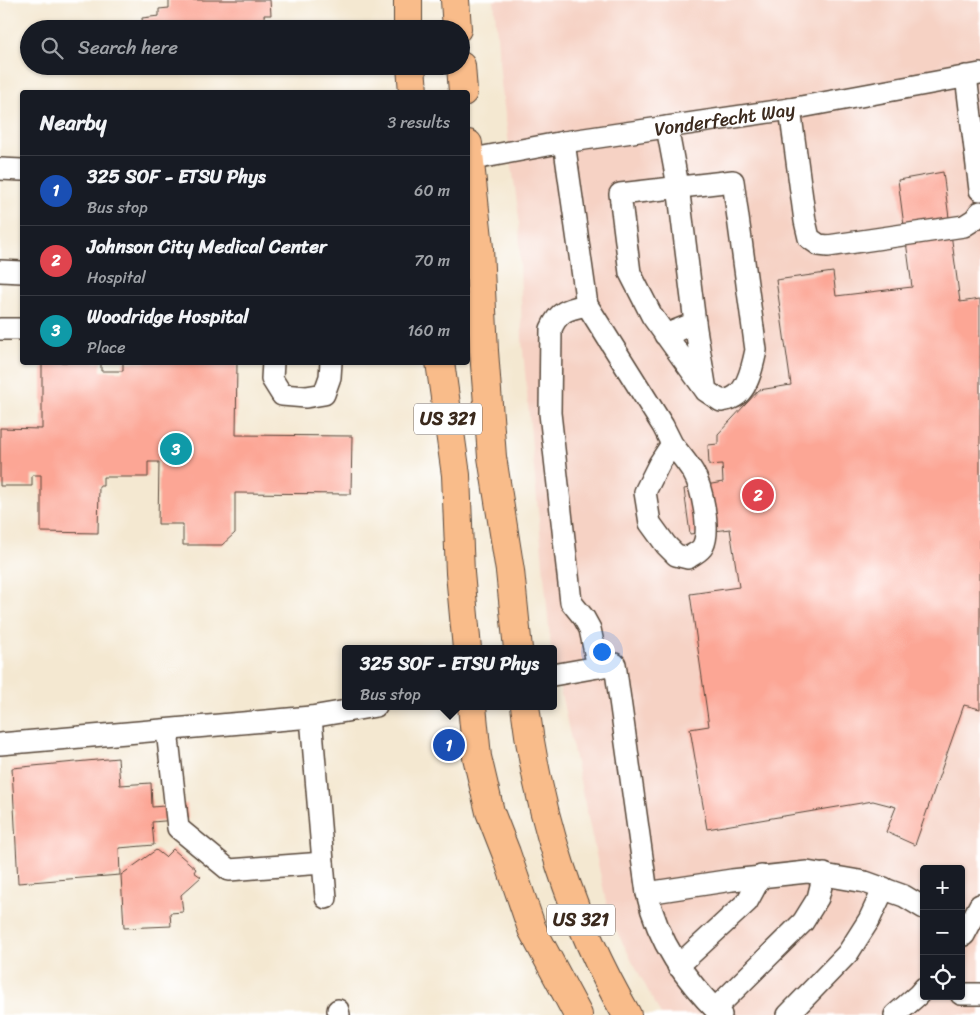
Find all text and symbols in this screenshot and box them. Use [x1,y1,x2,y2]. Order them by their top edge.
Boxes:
search box [20,20,470,75]
text: Search here [78,31,178,64]
icon: search [38,34,66,62]
street label: Vonderfecht Way [652,92,797,145]
text: Nearby [40,104,106,142]
text: 3 results [387,108,450,137]
text: 325 SOF - ETSU Phys [87,160,266,193]
text: 1 [53,176,59,205]
text: 60 m [414,176,450,205]
text: Bus stop [87,193,148,222]
text: Johnson City Medical Center [87,230,327,263]
text: 2 [51,246,61,275]
text: 70 m [414,246,450,275]
text: Hospital [87,263,146,292]
text: Woodridge Hospital [87,300,249,333]
text: 3 [52,316,60,345]
text: 160 m [407,316,450,345]
text: Place [87,333,126,362]
road number: US 321 [414,404,482,434]
pin: 3 [160,430,192,468]
pin: 2 [742,476,774,514]
your location [589,639,615,665]
popup [342,645,557,710]
text: 325 SOF - ETSU Phys [360,647,539,680]
text: Bus stop [360,680,421,709]
pin: 1 [433,726,465,764]
map controls [920,865,965,1000]
button: + [920,865,965,910]
road number: US 321 [547,904,615,936]
button: − [920,910,965,955]
button: locate [920,955,965,1000]

